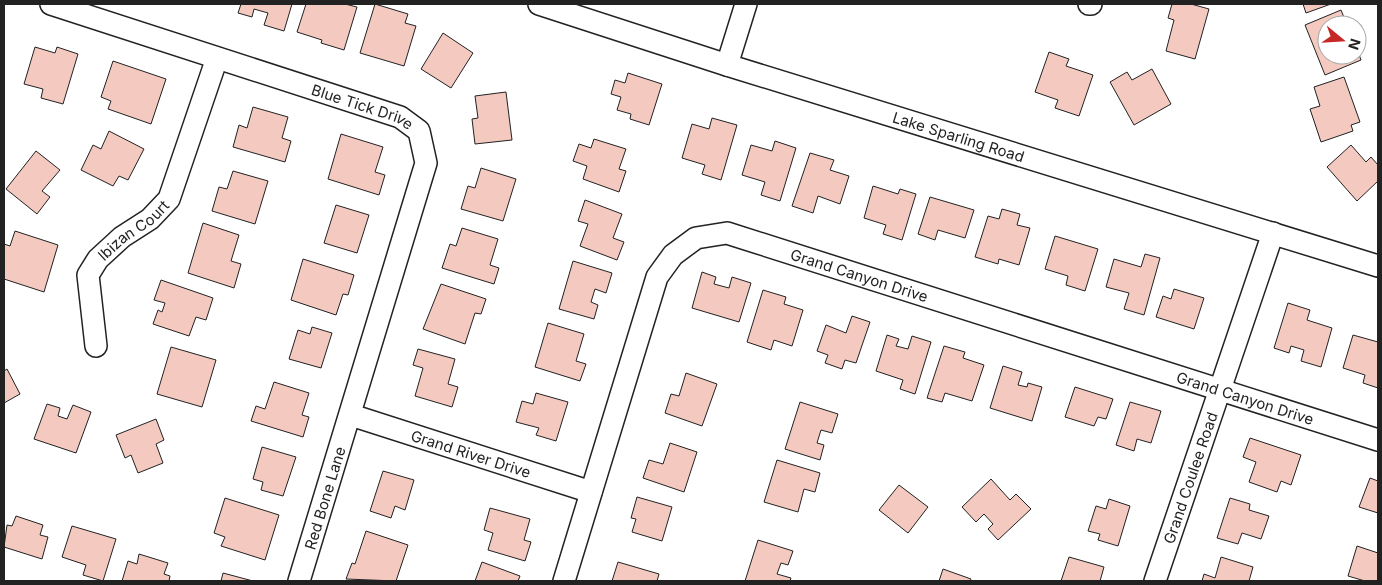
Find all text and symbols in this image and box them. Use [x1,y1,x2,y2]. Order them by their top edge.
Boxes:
north arrow [1317,15,1367,65]
text: N [1345,36,1365,52]
street label: Blue Tick Drive [309,80,417,133]
street label: Lake Sparling Road [890,107,1027,166]
street label: Ibizan Court [93,196,173,264]
street label: Grand Canyon Drive [788,244,930,306]
street label: Grand Canyon Drive [1174,367,1316,429]
street label: Grand Coulee Road [1159,409,1221,546]
street label: Grand River Drive [409,425,533,482]
street label: Red Bone Lane [300,444,350,552]

